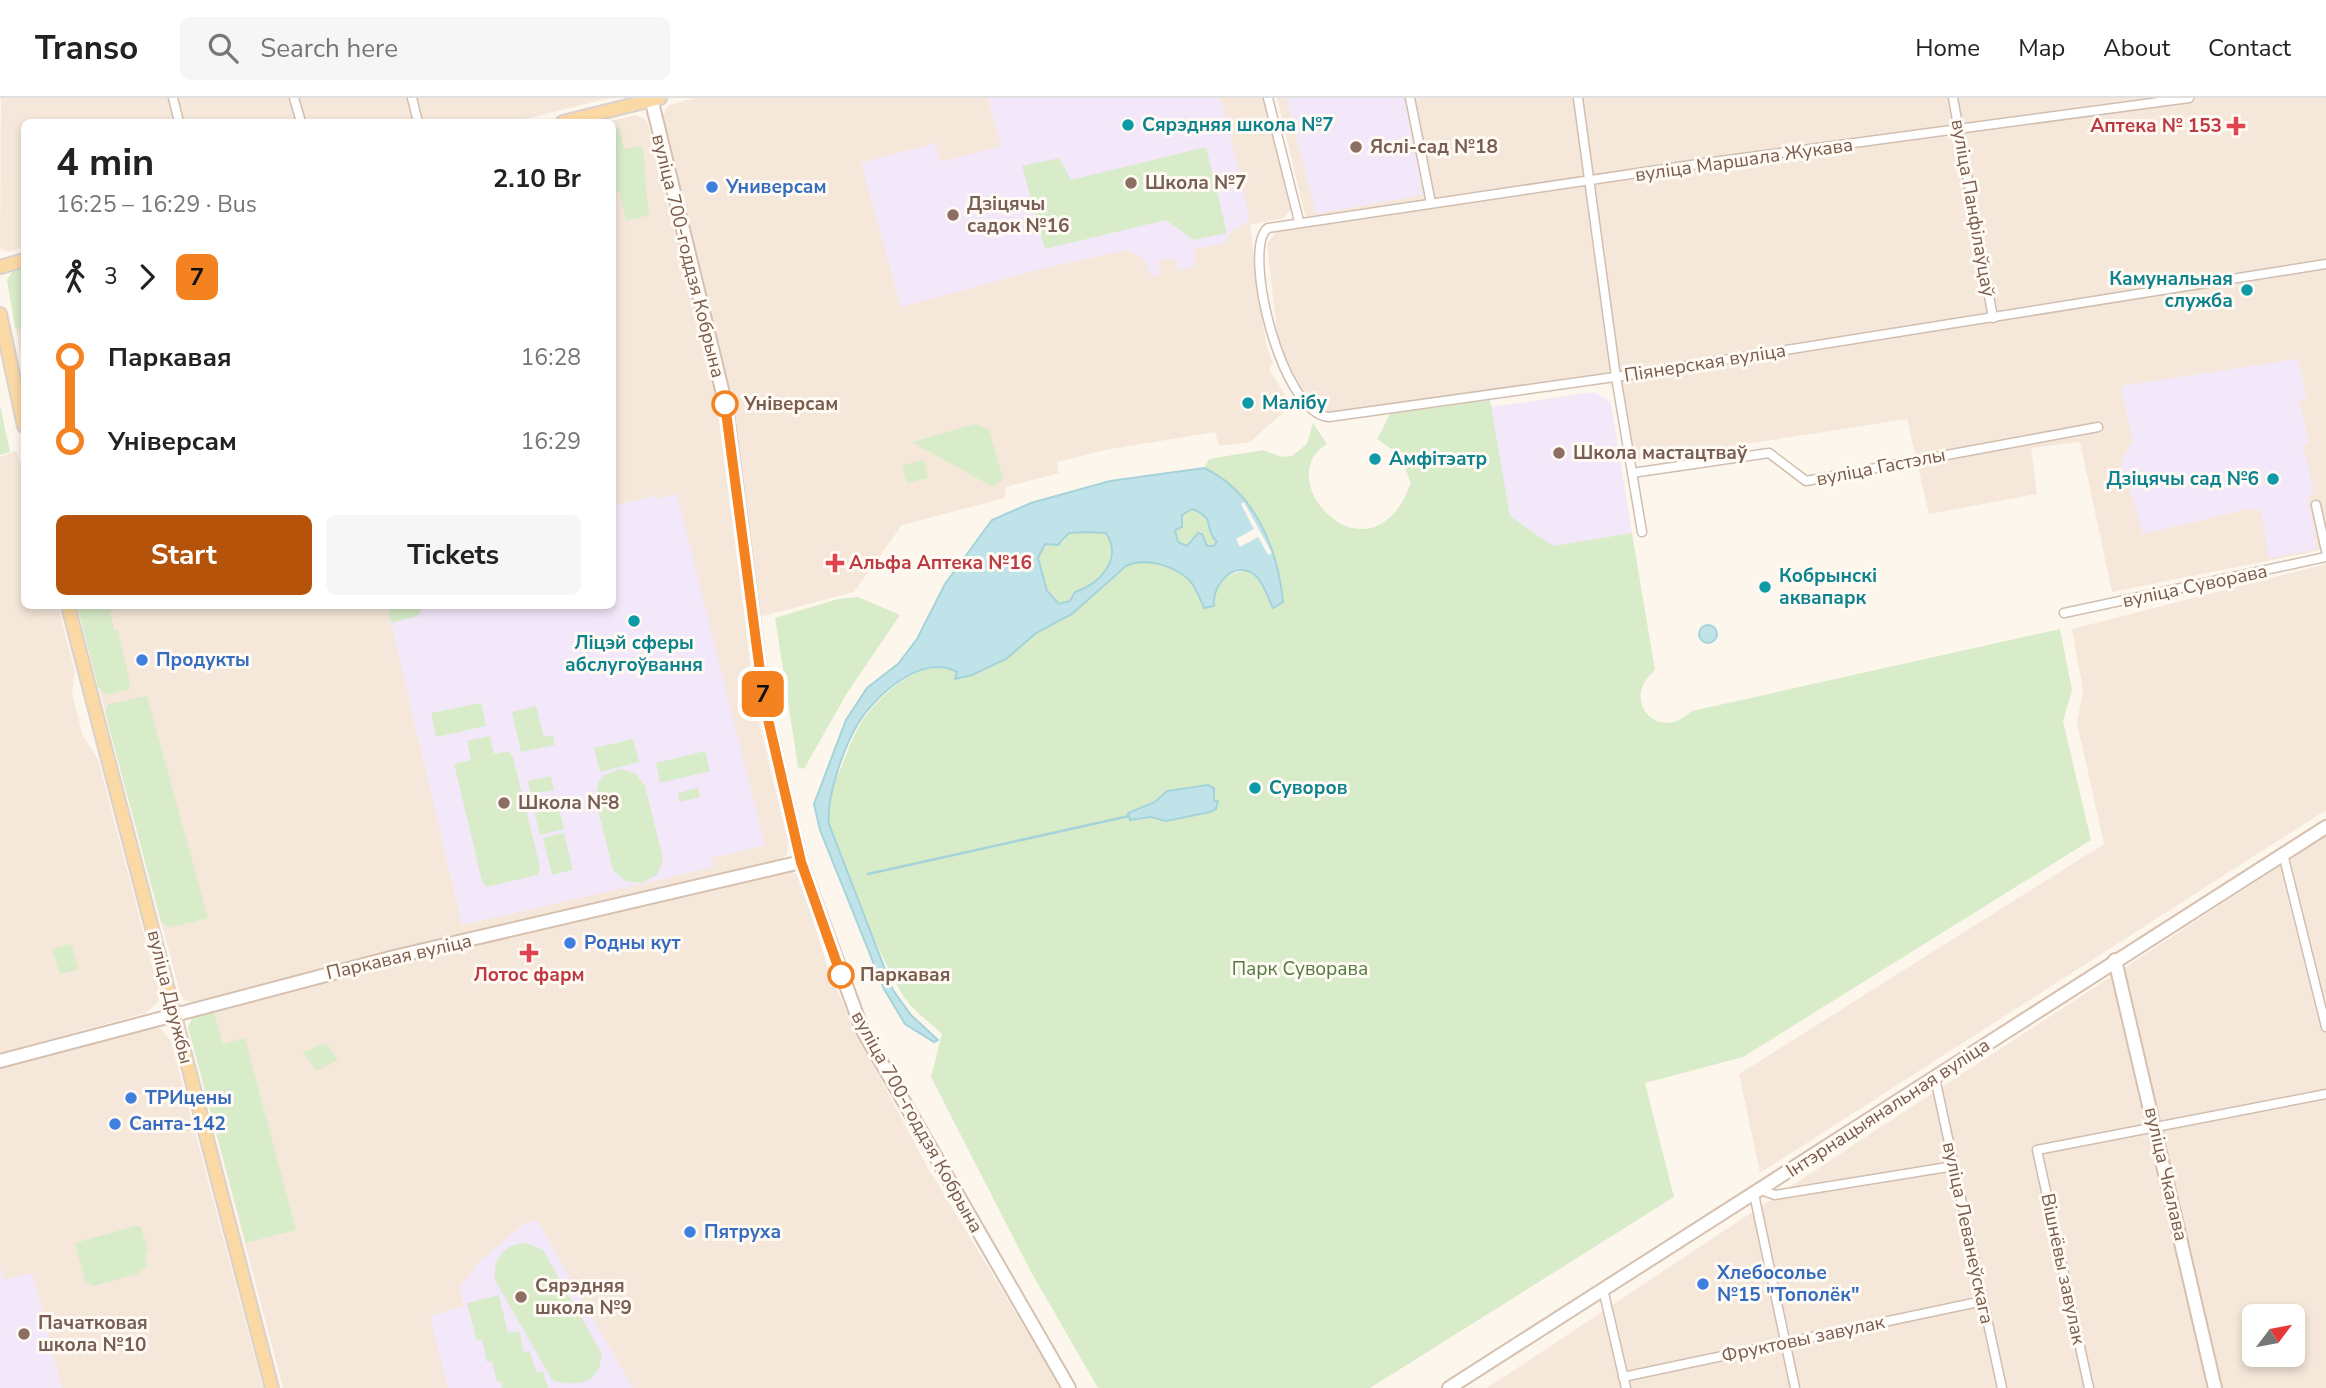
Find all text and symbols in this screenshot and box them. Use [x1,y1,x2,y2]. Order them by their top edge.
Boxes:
search box [180,17,670,80]
text: Transo [35,26,138,71]
icon: search [204,29,242,67]
text: Search here [260,31,398,66]
text: Home [1915,32,1980,64]
text: Map [2018,32,2065,64]
text: About [2103,32,2170,64]
text: Contact [2208,32,2291,64]
place label: Сярэдняя школа №7 [1142,112,1334,138]
place label: Аптека № 153 [2090,113,2222,139]
marker: Сярэдняя школа №7 [1120,117,1136,133]
street label: вуліца Панфілаўцаў [1945,117,2001,299]
marker: Аптека № 153 [2228,118,2244,134]
street label: вуліца 700-годдзя Кобрына [645,131,731,381]
street label: вуліца Маршала Жукава [1633,132,1855,188]
place label: Яслі-сад №18 [1370,134,1498,160]
text: 4 min [56,137,154,188]
marker: Яслі-сад №18 [1348,139,1364,155]
text: 2.10 Br [493,161,581,196]
place label: Школа №7 [1145,170,1246,196]
place label: Универсам [725,174,827,200]
marker: Школа №7 [1123,175,1139,191]
marker: Универсам [704,179,720,195]
text: 16:25 – 16:29 · Bus [56,189,257,220]
place label: Дзіцячы садок №16 [967,191,1069,239]
marker: Дзіцячы садок №16 [945,207,961,223]
icon: walk [56,258,94,296]
icon: forward [128,258,166,296]
text: 3 [104,261,118,292]
text: 7 [190,261,204,293]
place label: Камунальная служба [2109,266,2233,314]
marker: Камунальная служба [2239,282,2255,298]
street label: Піянерская вуліца [1622,337,1788,389]
text: Паркавая [108,340,232,375]
text: 16:28 [521,342,581,373]
place label: Малібу [1262,390,1328,416]
marker: Універсам [712,391,738,417]
place label: Універсам [743,391,838,417]
marker: Малібу [1240,395,1256,411]
text: Універсам [108,424,237,459]
text: 16:29 [521,426,581,457]
place label: Школа мастацтваў [1573,440,1748,466]
street label: вуліца Гастэлы [1814,442,1948,492]
marker: Школа мастацтваў [1551,445,1567,461]
place label: Амфітэатр [1389,446,1487,472]
marker: Амфітэатр [1367,451,1383,467]
place label: Дзіцячы сад №6 [2106,466,2259,492]
marker: Дзіцячы сад №6 [2265,471,2281,487]
button: Start [56,515,312,595]
button: Tickets [326,515,581,595]
place label: Альфа Аптека №16 [849,550,1032,576]
marker: Альфа Аптека №16 [827,555,843,571]
street label: вуліца Суворава [2120,558,2270,614]
place label: Кобрынскі аквапарк [1779,563,1877,611]
marker: Кобрынскі аквапарк [1757,579,1773,595]
marker: Ліцэй сферы абслугоўвання [626,613,642,629]
place label: Ліцэй сферы абслугоўвання [565,630,703,678]
place label: Продукты [156,647,250,673]
marker: Продукты [134,652,150,668]
line badge: 7 [740,671,786,717]
text: 7 [756,678,770,710]
place label: Суворов [1269,775,1348,801]
marker: Суворов [1247,780,1263,796]
place label: Школа №8 [518,790,619,816]
marker: Школа №8 [496,795,512,811]
street label: вуліца Дружбы [141,927,199,1067]
street label: Паркавая вуліца [324,928,474,986]
place label: Родны кут [584,930,680,956]
marker: Родны кут [562,935,578,951]
marker: Лотос фарм [521,945,537,961]
park label: Парк Суворава [1232,956,1368,982]
place label: Лотос фарм [473,962,585,988]
marker: Паркавая [828,962,854,988]
place label: Паркавая [860,962,950,988]
street label: вуліца 700-годдзя Кобрына [845,1006,989,1238]
street label: Інтэрнацыянальная вуліца [1781,1032,1995,1184]
place label: ТРИцены [145,1085,232,1111]
marker: ТРИцены [123,1090,139,1106]
street label: вуліца Чкалава [2138,1105,2194,1243]
place label: Санта-142 [129,1111,226,1137]
marker: Санта-142 [107,1116,123,1132]
street label: вуліца Леванеўскага [1936,1139,2000,1327]
street label: Вішнёвы завулак [2034,1191,2092,1347]
place label: Пятруха [704,1219,781,1245]
marker: Пятруха [682,1224,698,1240]
place label: Хлебосолье №15 "Тополёк" [1716,1260,1859,1308]
place label: Сярэдняя школа №9 [535,1273,632,1321]
marker: Хлебосолье №15 "Тополёк" [1695,1276,1711,1292]
marker: Сярэдняя школа №9 [513,1289,529,1305]
north arrow [2242,1304,2305,1367]
map controls [2242,1304,2305,1367]
street label: Фруктовы завулак [1719,1309,1887,1369]
place label: Пачатковая школа №10 [38,1310,148,1358]
marker: Пачатковая школа №10 [16,1326,32,1342]

